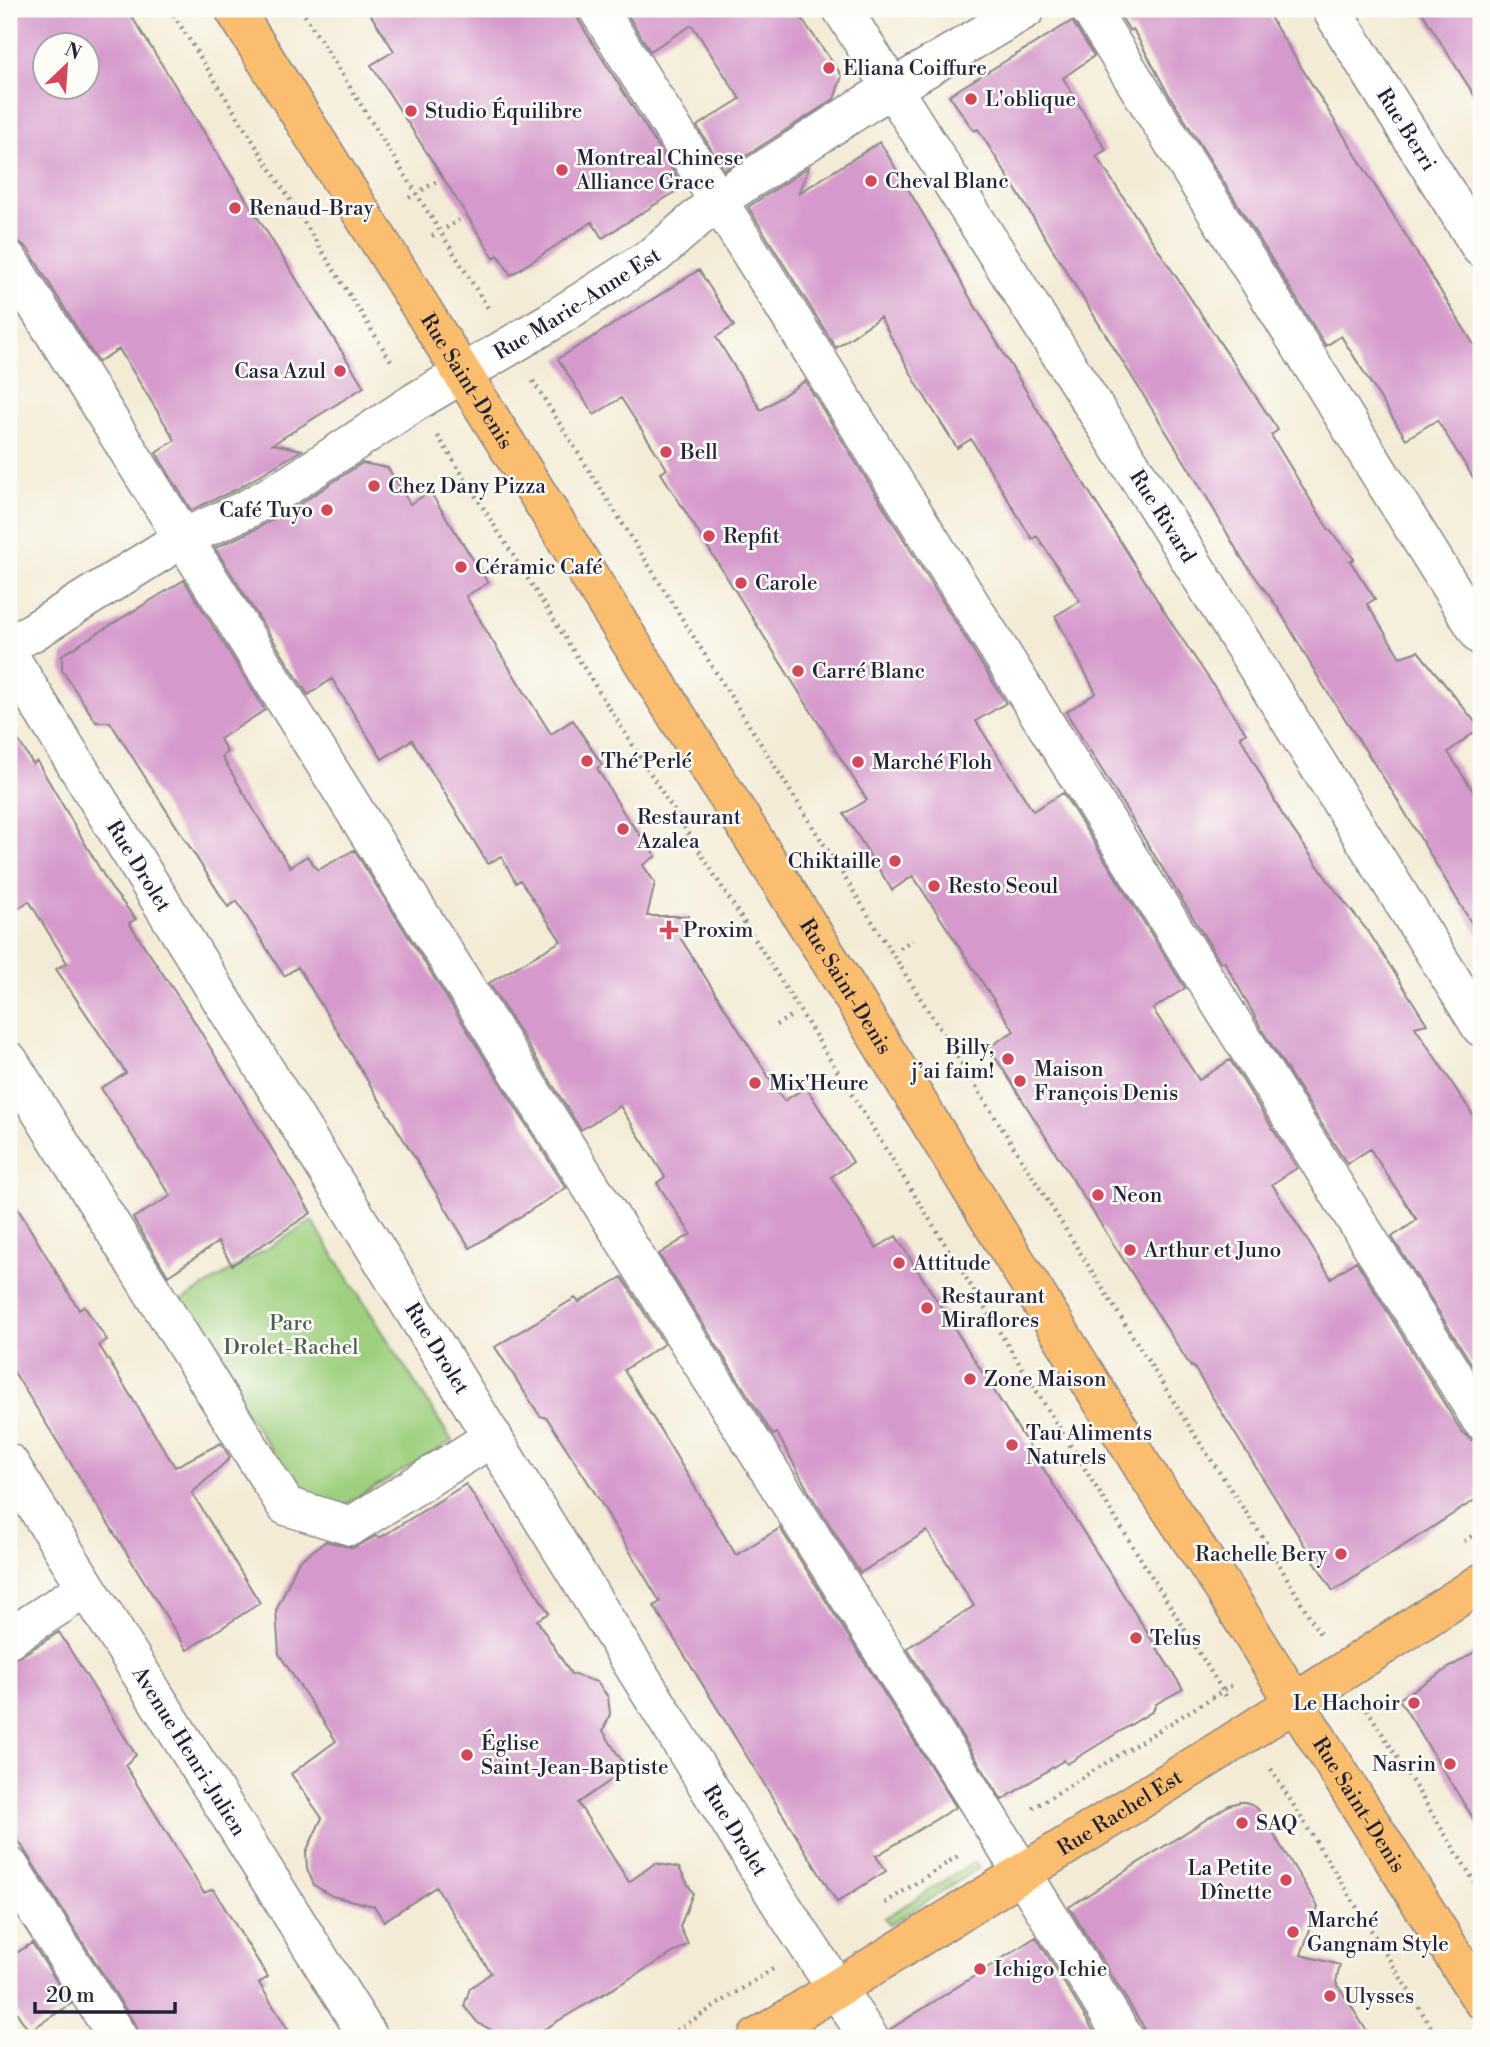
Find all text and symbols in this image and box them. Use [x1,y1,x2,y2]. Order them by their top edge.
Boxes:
north arrow [32,32,102,102]
text: N [61,37,85,66]
place label: Eliana Coiffure [843,56,987,82]
marker: Eliana Coiffure [821,60,837,76]
street label: Rue Berri [1370,84,1441,176]
place label: L'oblique [985,87,1076,113]
marker: L'oblique [963,91,979,107]
place label: Studio Équilibre [425,97,582,125]
marker: Studio Équilibre [403,103,419,119]
place label: Montreal Chinese Alliance Grace [575,146,744,196]
marker: Montreal Chinese Alliance Grace [554,162,570,178]
place label: Cheval Blanc [885,169,1009,195]
marker: Cheval Blanc [863,173,879,189]
place label: Renaud-Bray [249,196,374,222]
marker: Renaud-Bray [227,200,243,216]
street label: Rue Marie-Anne Est [490,242,666,366]
street label: Rue Saint-Denis [414,309,518,454]
place label: Casa Azul [234,359,326,385]
marker: Casa Azul [332,363,348,379]
place label: Bell [679,440,718,466]
marker: Bell [658,444,674,460]
street label: Rue Rivard [1123,465,1201,568]
place label: Chez Dany Pizza [388,474,546,500]
marker: Chez Dany Pizza [366,478,382,494]
place label: Café Tuyo [219,498,313,524]
marker: Café Tuyo [319,502,335,518]
place label: Repfit [723,524,780,550]
marker: Repfit [701,528,717,544]
place label: Céramic Café [475,555,603,581]
marker: Céramic Café [453,559,469,575]
place label: Carole [755,571,818,597]
marker: Carole [733,575,749,591]
place label: Carré Blanc [812,659,925,685]
marker: Carré Blanc [790,663,806,679]
place label: Thé Perlé [601,749,692,775]
place label: Marché Floh [872,750,993,776]
marker: Thé Perlé [579,753,595,769]
marker: Marché Floh [850,754,866,770]
place label: Restaurant Azalea [636,805,742,855]
street label: Rue Drolet [100,816,176,918]
marker: Restaurant Azalea [615,821,631,837]
place label: Chiktaille [788,849,881,875]
marker: Chiktaille [887,853,903,869]
place label: Resto Seoul [948,874,1058,900]
marker: Resto Seoul [926,878,942,894]
street label: Rue Saint-Denis [793,914,897,1059]
place label: Proxim [683,918,754,944]
marker: Proxim [661,922,677,938]
place label: Billy, j’ai faim! [910,1035,994,1085]
marker: Billy, j’ai faim! [1000,1051,1016,1067]
place label: Maison François Denis [1034,1057,1178,1107]
place label: Mix'Heure [769,1071,869,1097]
marker: Maison François Denis [1012,1073,1028,1089]
marker: Mix'Heure [747,1075,763,1091]
place label: Neon [1112,1183,1163,1209]
marker: Neon [1090,1187,1106,1203]
place label: Arthur et Juno [1143,1238,1281,1264]
marker: Arthur et Juno [1122,1242,1138,1258]
place label: Attitude [912,1251,991,1277]
marker: Attitude [891,1255,907,1271]
place label: Restaurant Miraflores [941,1284,1046,1334]
street label: Rue Drolet [398,1298,475,1400]
marker: Restaurant Miraflores [919,1300,935,1316]
park label: Parc Drolet-Rachel [224,1311,358,1361]
place label: Zone Maison [984,1367,1107,1393]
marker: Zone Maison [962,1371,978,1387]
place label: Tau Aliments Naturels [1026,1421,1152,1471]
marker: Tau Aliments Naturels [1004,1437,1020,1453]
place label: Rachelle Bery [1195,1542,1328,1568]
marker: Rachelle Bery [1333,1546,1349,1562]
place label: Telus [1150,1626,1201,1652]
marker: Telus [1128,1630,1144,1646]
street label: Avenue Henri-Julien [125,1661,252,1842]
place label: Le Hachoir [1293,1691,1400,1717]
marker: Le Hachoir [1406,1695,1422,1711]
place label: Église Saint-Jean-Baptiste [481,1729,669,1781]
street label: Rue Saint-Denis [1306,1733,1410,1878]
marker: Église Saint-Jean-Baptiste [459,1747,475,1763]
place label: Nasrin [1372,1752,1436,1778]
marker: Nasrin [1442,1756,1458,1772]
street label: Rue Rachel Est [1053,1764,1188,1862]
street label: Rue Drolet [697,1781,773,1882]
place label: SAQ [1256,1811,1297,1837]
marker: SAQ [1234,1815,1250,1831]
place label: La Petite Dînette [1188,1856,1272,1906]
marker: La Petite Dînette [1278,1872,1294,1888]
place label: Marché Gangnam Style [1307,1908,1449,1958]
marker: Marché Gangnam Style [1285,1924,1301,1940]
place label: Ichigo Ichie [994,1957,1107,1983]
marker: Ichigo Ichie [972,1961,988,1977]
scale bar [35,1970,175,2014]
text: 20 m [46,1983,95,2009]
place label: Ulysses [1344,1984,1414,2010]
marker: Ulysses [1322,1988,1338,2004]

